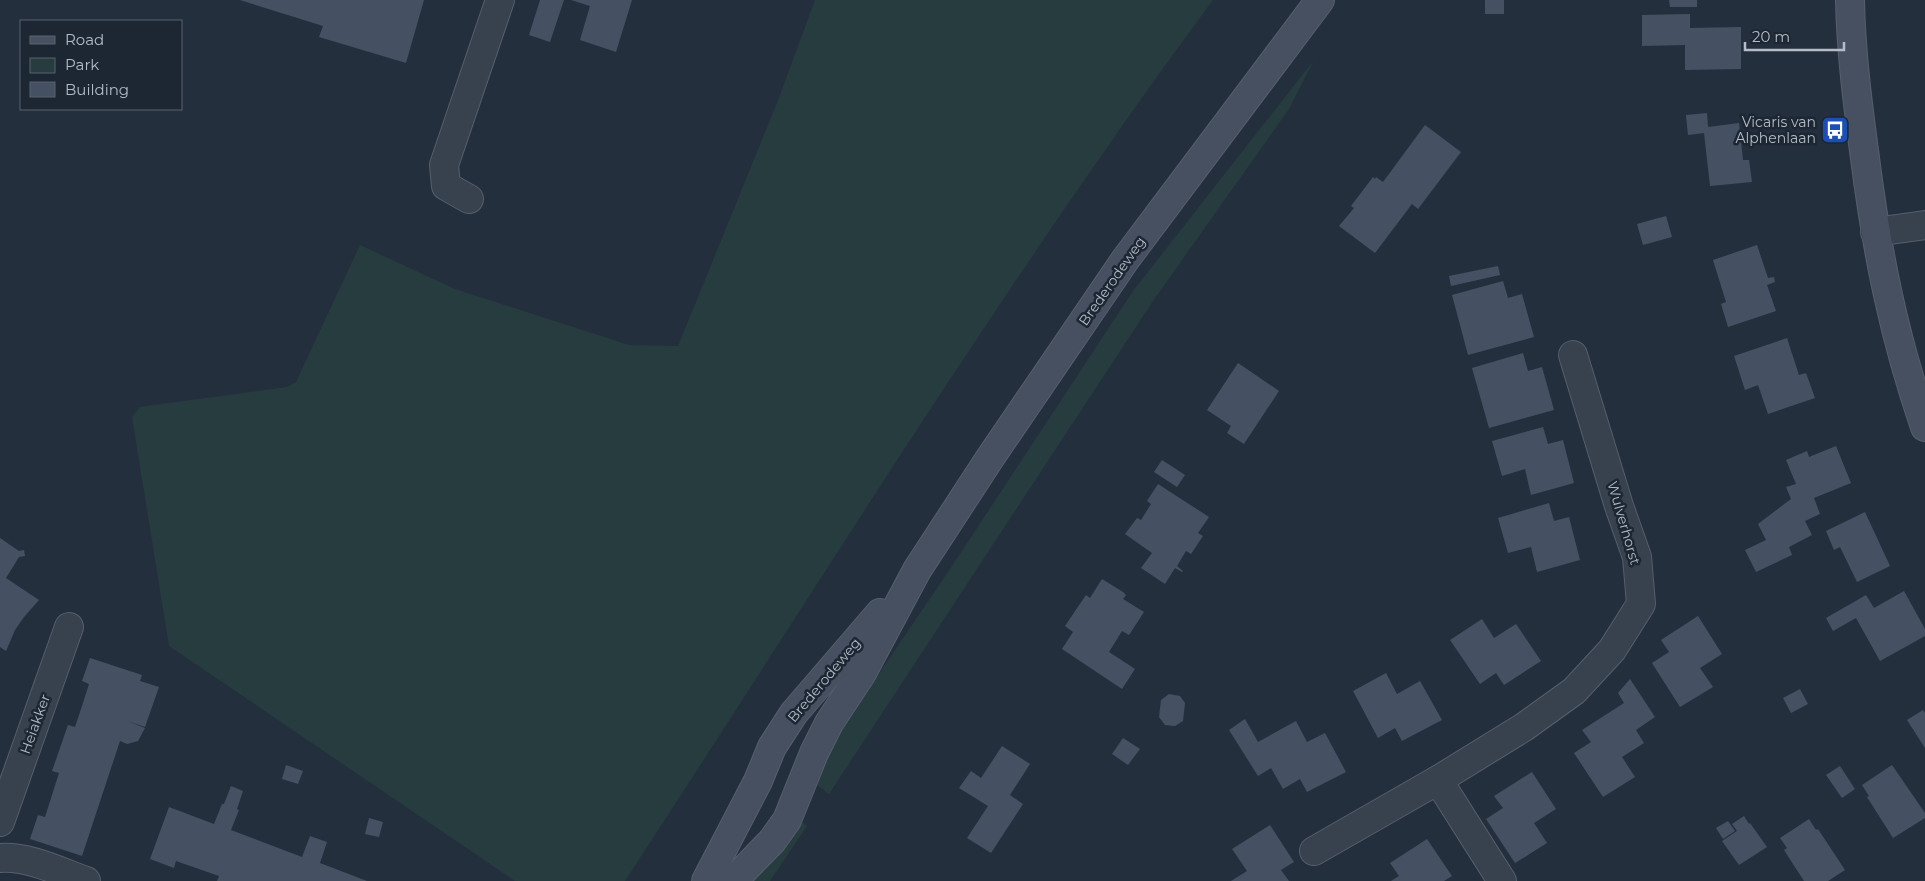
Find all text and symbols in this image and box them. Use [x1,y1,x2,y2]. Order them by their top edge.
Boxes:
legend [20,20,182,110]
scale bar [1745,20,1844,52]
text: 20 m [1752,27,1790,46]
text: Road [65,30,104,49]
text: Park [65,55,99,74]
text: Building [65,80,129,99]
place label: Vicaris van Alphenlaan [1736,113,1816,147]
bus stop icon: Vicaris van Alphenlaan [1820,115,1850,145]
street label: Brederodeweg [1075,233,1149,329]
street label: Wulverhorst [1603,479,1645,567]
street label: Brederodeweg [783,634,865,726]
street label: Heiakker [16,691,54,756]

